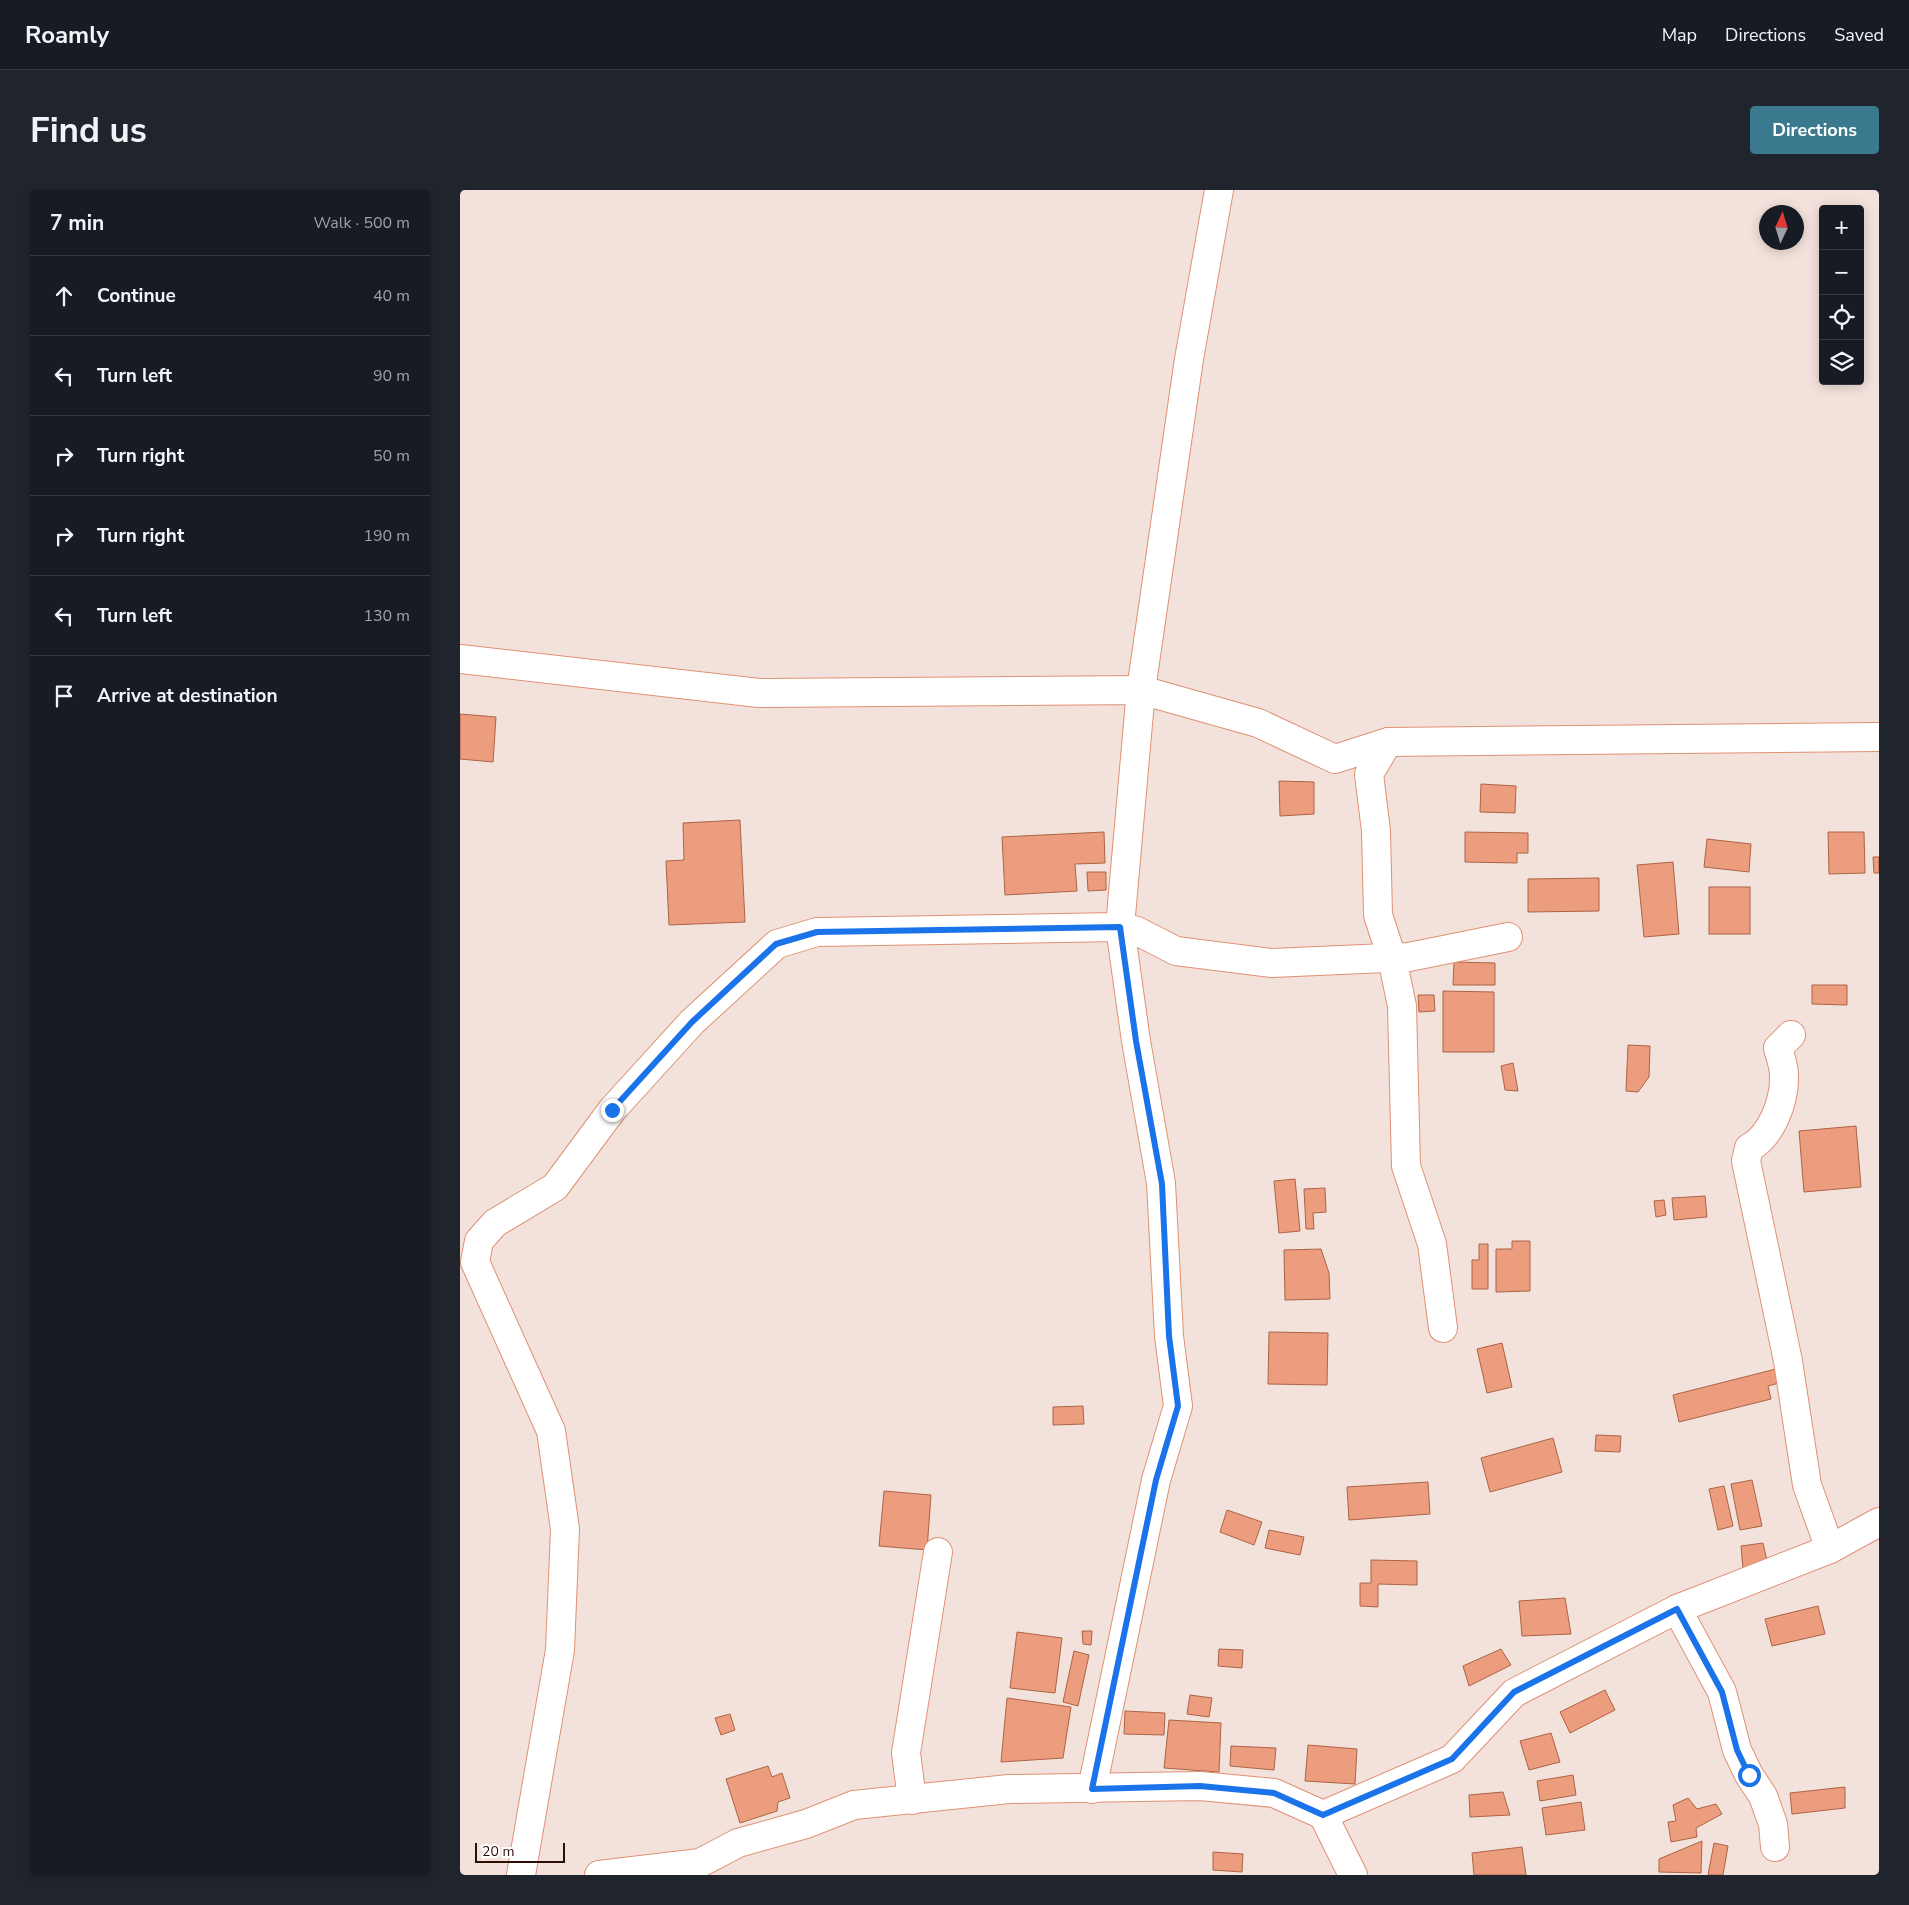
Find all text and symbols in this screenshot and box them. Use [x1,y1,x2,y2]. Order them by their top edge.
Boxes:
text: Roamly [25,19,109,51]
text: Map [1662,23,1697,47]
text: Directions [1725,23,1806,47]
text: Saved [1834,23,1884,47]
button: Directions [1750,106,1879,154]
text: Find us [30,107,147,154]
north arrow [1759,205,1804,250]
map controls [1819,205,1864,385]
button: + [1819,205,1864,250]
text: 7 min [50,209,104,237]
text: Walk · 500 m [314,212,410,234]
button: − [1819,250,1864,295]
icon: ahead [50,282,78,310]
text: Continue [97,283,176,309]
text: 40 m [373,285,410,307]
button: locate [1819,295,1864,340]
button: layers [1819,340,1864,385]
icon: left [50,362,78,390]
text: Turn left [97,363,172,389]
text: 90 m [373,365,410,387]
icon: right [50,442,78,470]
text: Turn right [97,443,184,469]
text: 50 m [373,445,410,467]
icon: right [50,522,78,550]
text: Turn right [97,523,184,549]
text: 190 m [363,525,410,547]
icon: left [50,602,78,630]
text: Turn left [97,603,172,629]
text: 130 m [363,605,410,627]
icon: arrive [50,682,78,710]
text: Arrive at destination [97,683,278,709]
route end [601,1099,624,1122]
route start [1738,1764,1761,1787]
scale bar [475,1840,565,1863]
text: 20 m [482,1842,514,1861]

